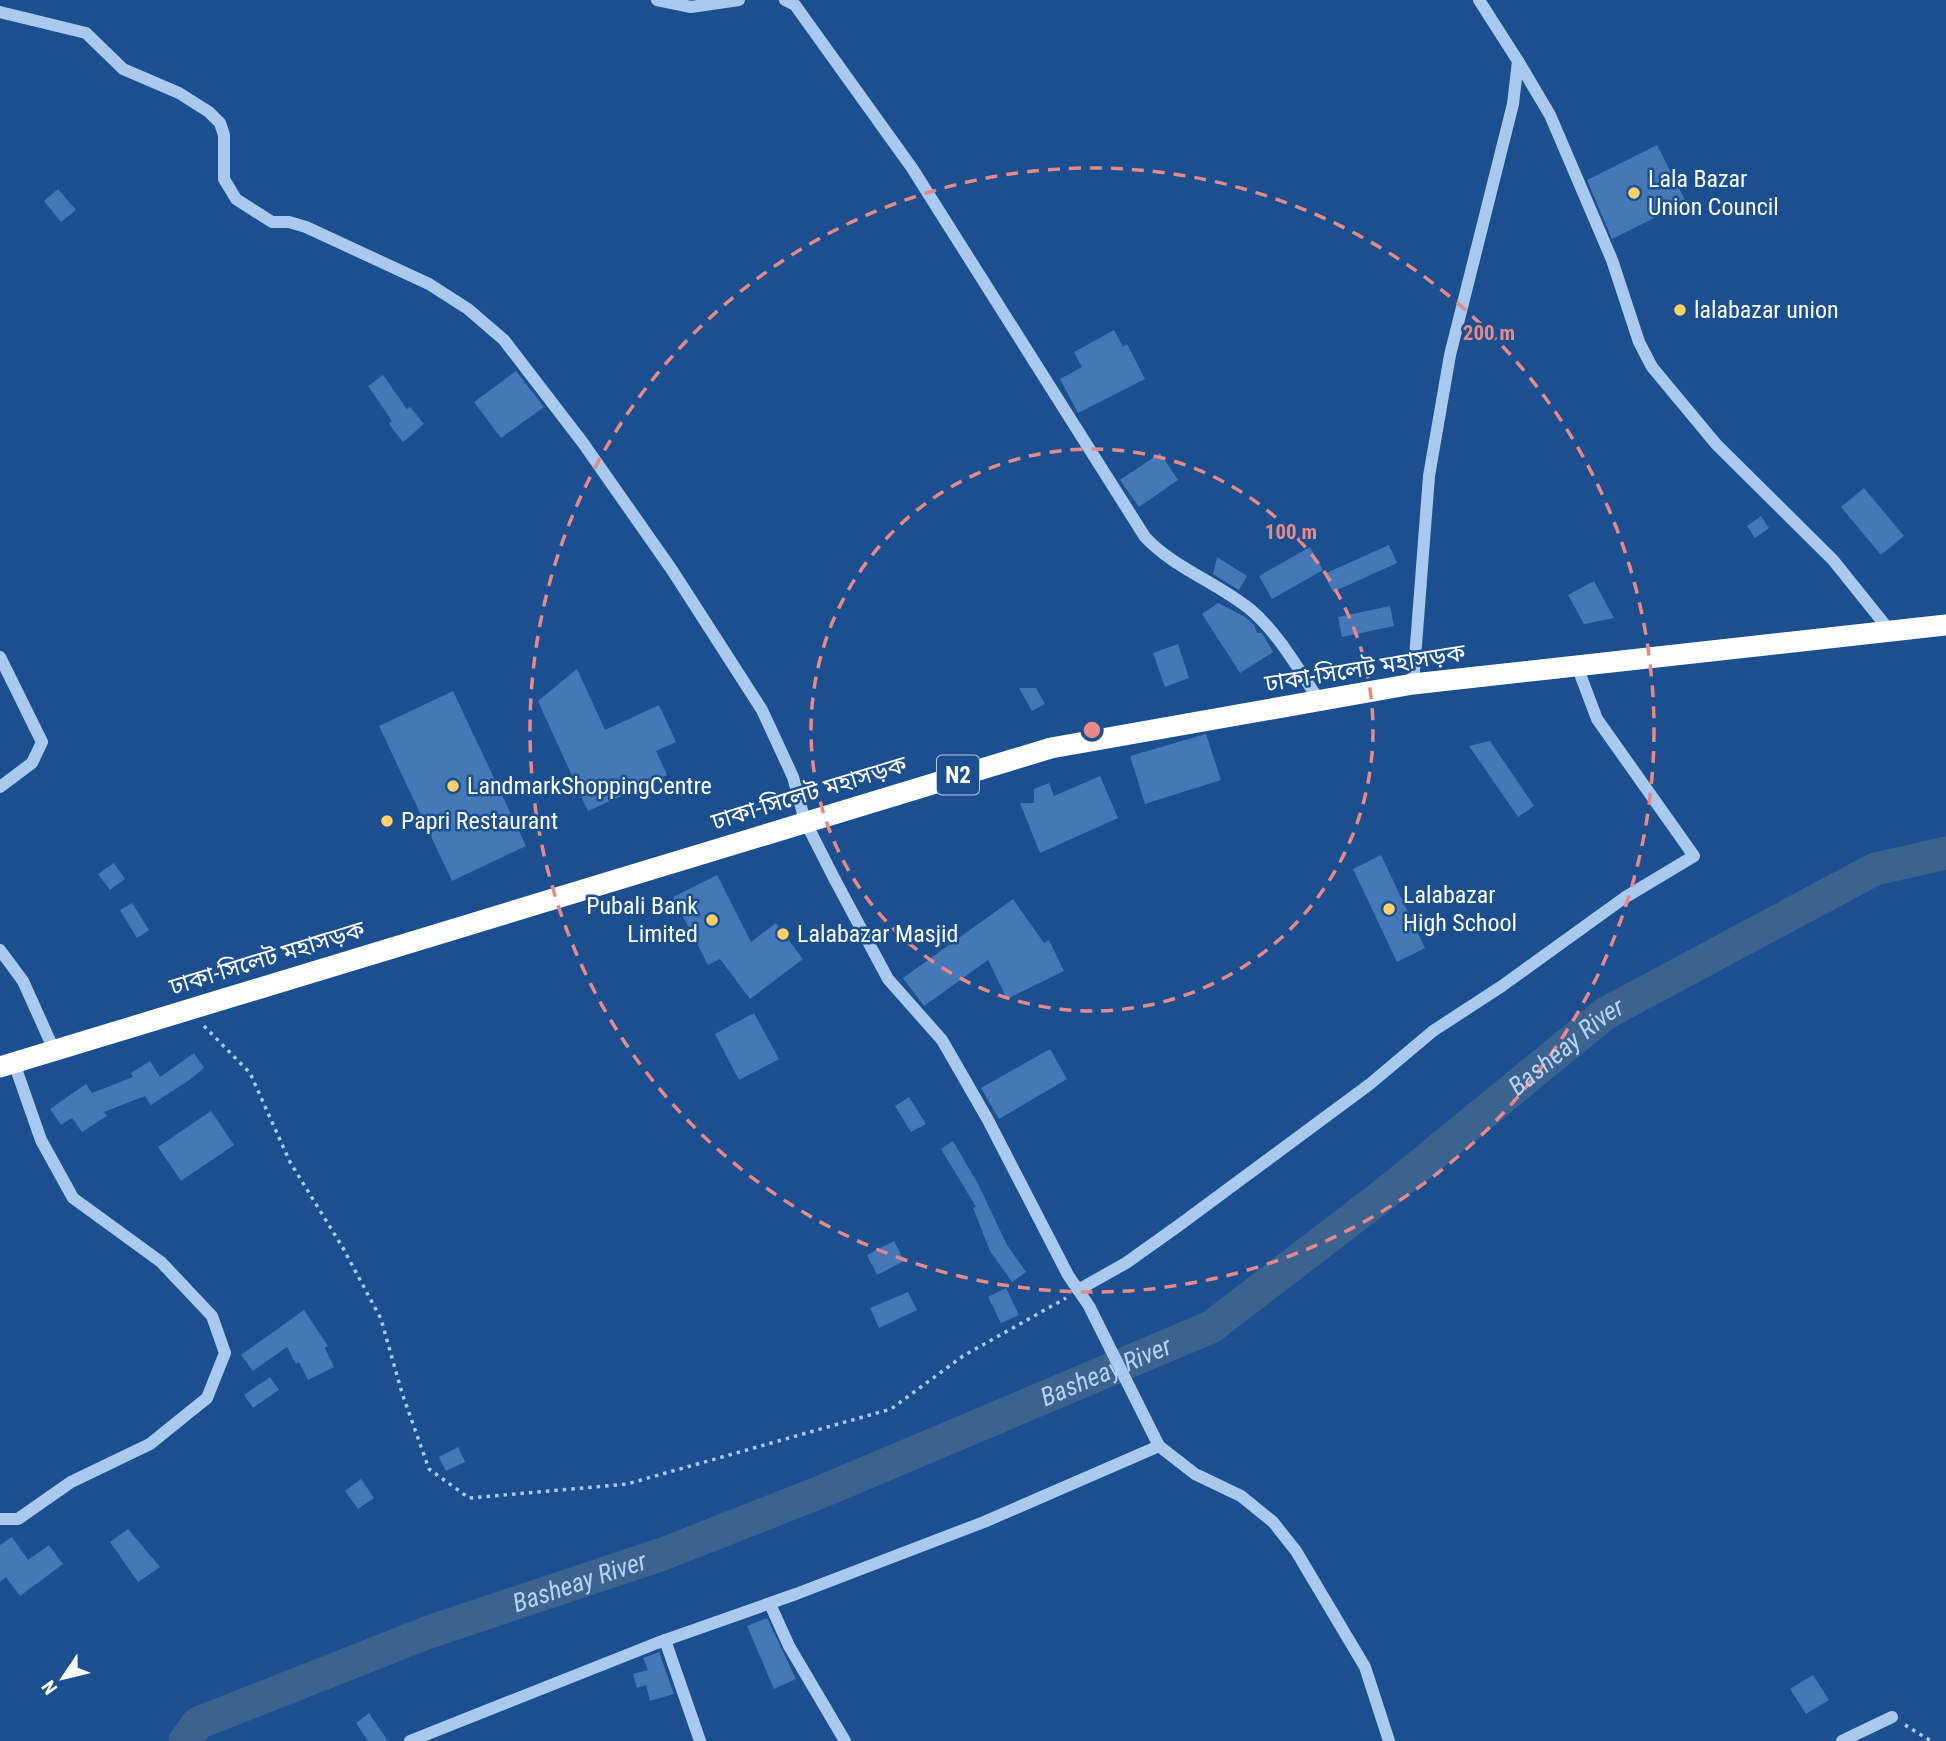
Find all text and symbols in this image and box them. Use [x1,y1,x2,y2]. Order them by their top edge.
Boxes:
place label: Lala Bazar Union Council [1648,165,1779,221]
marker: Lala Bazar Union Council [1626,185,1642,201]
place label: lalabazar union [1694,296,1839,324]
marker: lalabazar union [1672,302,1688,318]
text: 200 m [1463,321,1515,345]
text: 100 m [1265,520,1317,544]
street label: ঢাকা-সিলেট মহাসড়ক [1262,638,1468,698]
centre of rings [1080,718,1104,742]
street label: ঢাকা-সিলেট মহাসড়ক [707,750,911,836]
road number: N2 [937,755,979,794]
place label: LandmarkShoppingCentre [467,772,712,800]
marker: LandmarkShoppingCentre [445,778,461,794]
place label: Papri Restaurant [401,807,558,835]
marker: Papri Restaurant [379,813,395,829]
place label: Lalabazar High School [1403,881,1517,937]
place label: Pubali Bank Limited [586,892,698,948]
marker: Lalabazar High School [1381,901,1397,917]
marker: Pubali Bank Limited [704,912,720,928]
street label: ঢাকা-সিলেট মহাসড়ক [165,915,369,1001]
place label: Lalabazar Masjid [797,920,958,948]
marker: Lalabazar Masjid [775,926,791,942]
water label: Basheay River [1502,991,1630,1102]
water label: Basheay River [1036,1330,1177,1412]
water label: Basheay River [509,1545,651,1618]
north arrow [28,1643,98,1713]
text: N [37,1676,62,1699]

